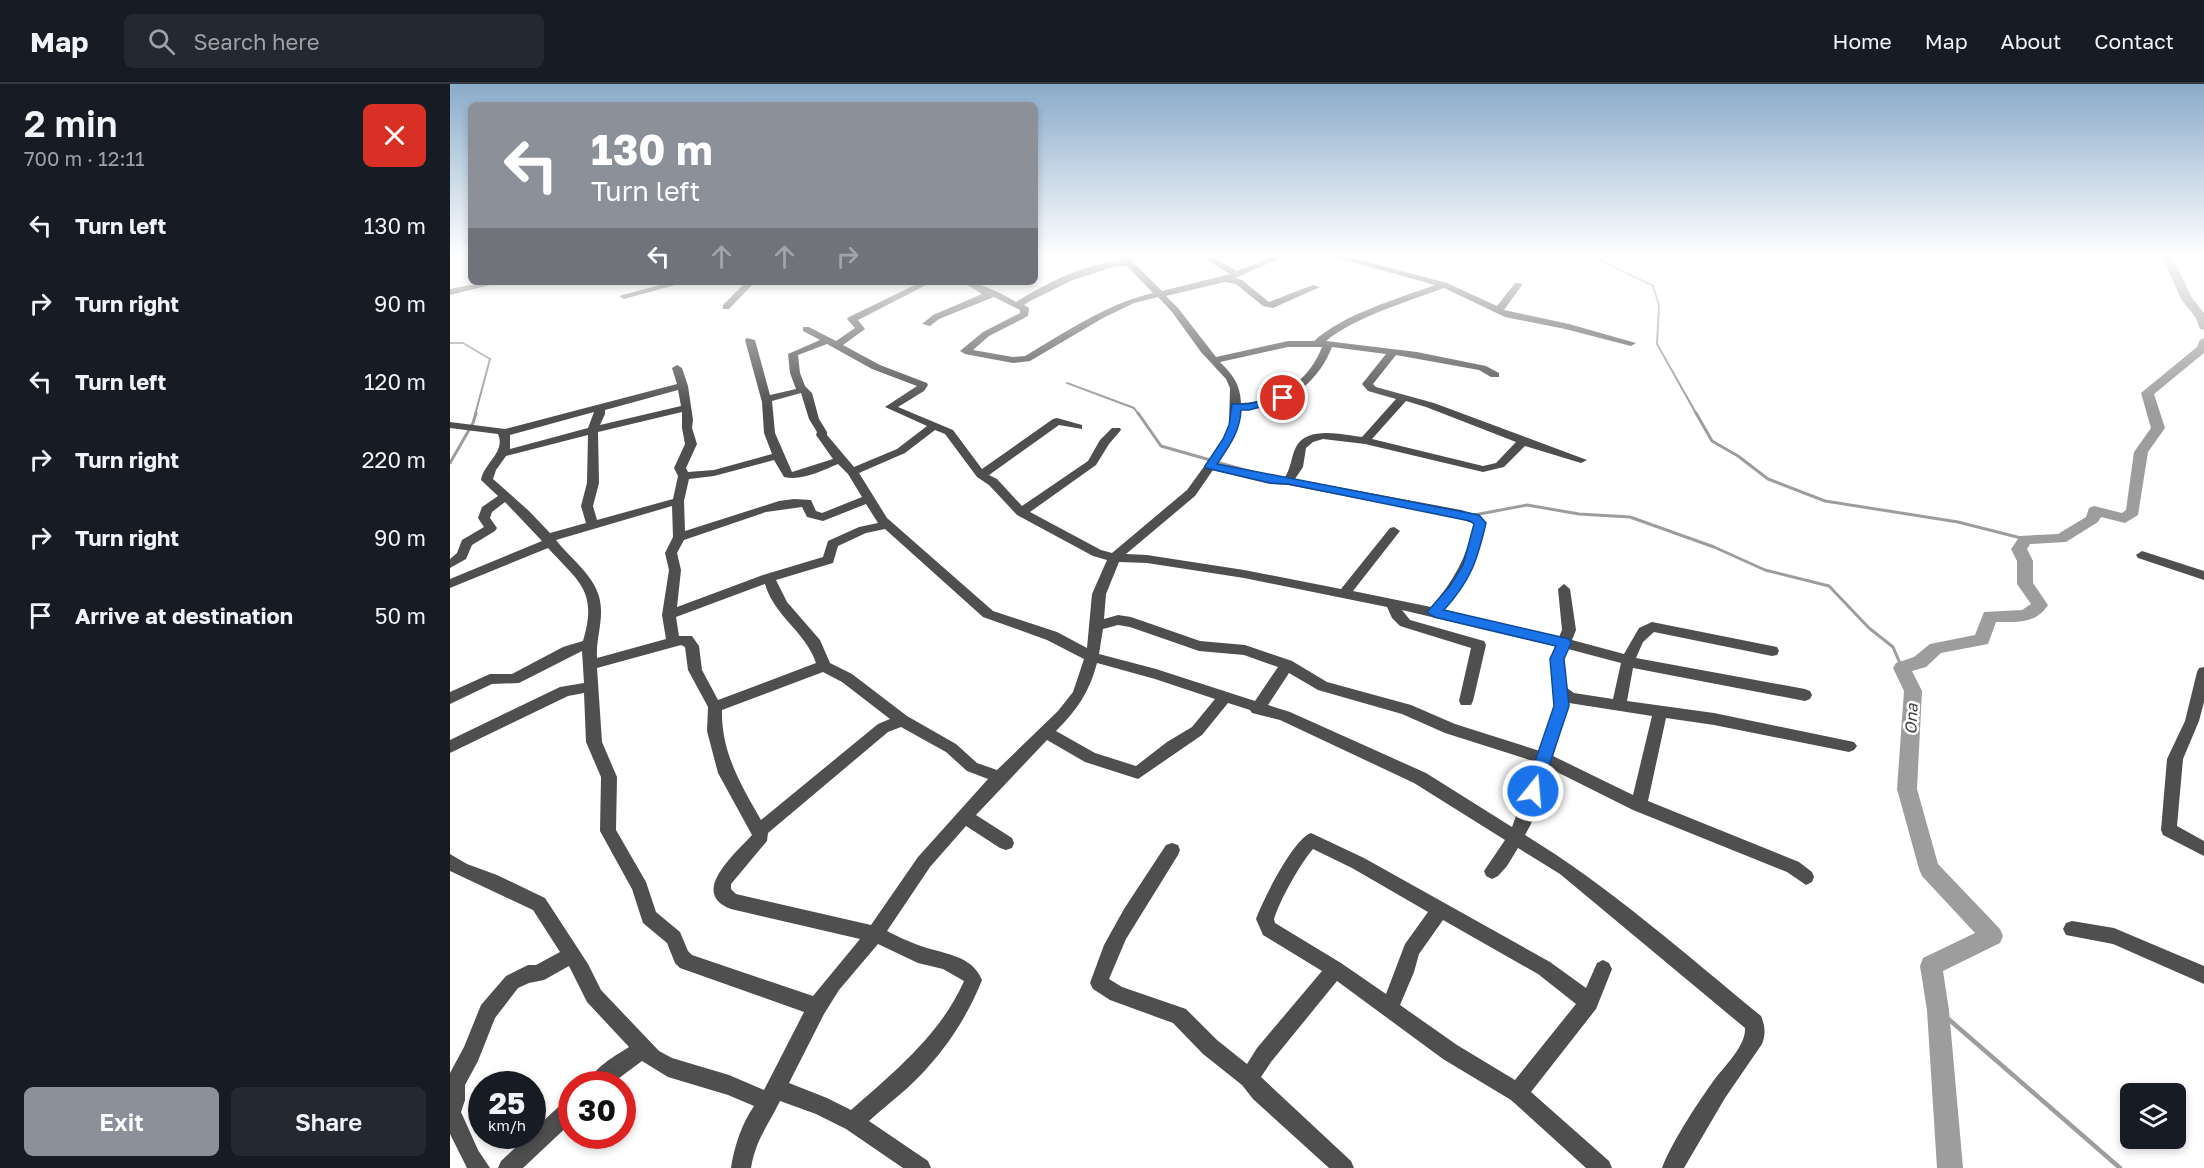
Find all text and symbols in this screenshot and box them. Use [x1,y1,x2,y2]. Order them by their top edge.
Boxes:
search box [124,14,544,68]
text: Map [30,25,88,58]
icon: search [145,25,178,58]
text: Search here [193,28,319,55]
text: Home [1832,28,1892,54]
text: Map [1925,28,1968,54]
text: About [2001,28,2061,54]
text: Contact [2094,28,2174,54]
text: 2 min [24,102,118,145]
button: close [363,104,426,167]
text: 130 m [591,124,713,174]
icon: left [492,126,570,204]
text: 700 m · 12:11 [24,146,145,170]
text: Turn left [591,175,700,207]
icon: left [24,209,57,242]
text: Turn left [75,212,166,239]
text: 130 m [364,212,426,239]
icon: left [642,240,675,273]
icon: ahead [705,240,738,273]
icon: ahead [768,240,801,273]
icon: right [831,240,864,273]
icon: right [24,287,57,320]
text: Turn right [75,290,179,317]
text: 90 m [374,290,426,317]
icon: left [24,365,57,398]
text: Turn left [75,368,166,395]
text: 120 m [364,368,426,395]
pin [1257,372,1308,423]
icon: arrive [1266,381,1299,414]
icon: right [24,443,57,476]
text: Turn right [75,446,179,473]
text: 220 m [362,446,426,473]
icon: right [24,521,57,554]
text: Turn right [75,524,179,551]
text: 90 m [374,524,426,551]
icon: arrive [24,599,57,632]
text: Arrive at destination [75,602,293,629]
text: 50 m [375,602,426,629]
water label: Ona [1900,702,1922,735]
position arrow [1501,759,1565,823]
speed limit sign: 30 [558,1071,636,1149]
map controls [2120,1083,2186,1149]
button: layers [2120,1083,2186,1149]
text: 25 [489,1085,525,1121]
button: Exit [24,1087,219,1156]
button: Share [231,1087,426,1156]
text: km/h [488,1116,526,1134]

